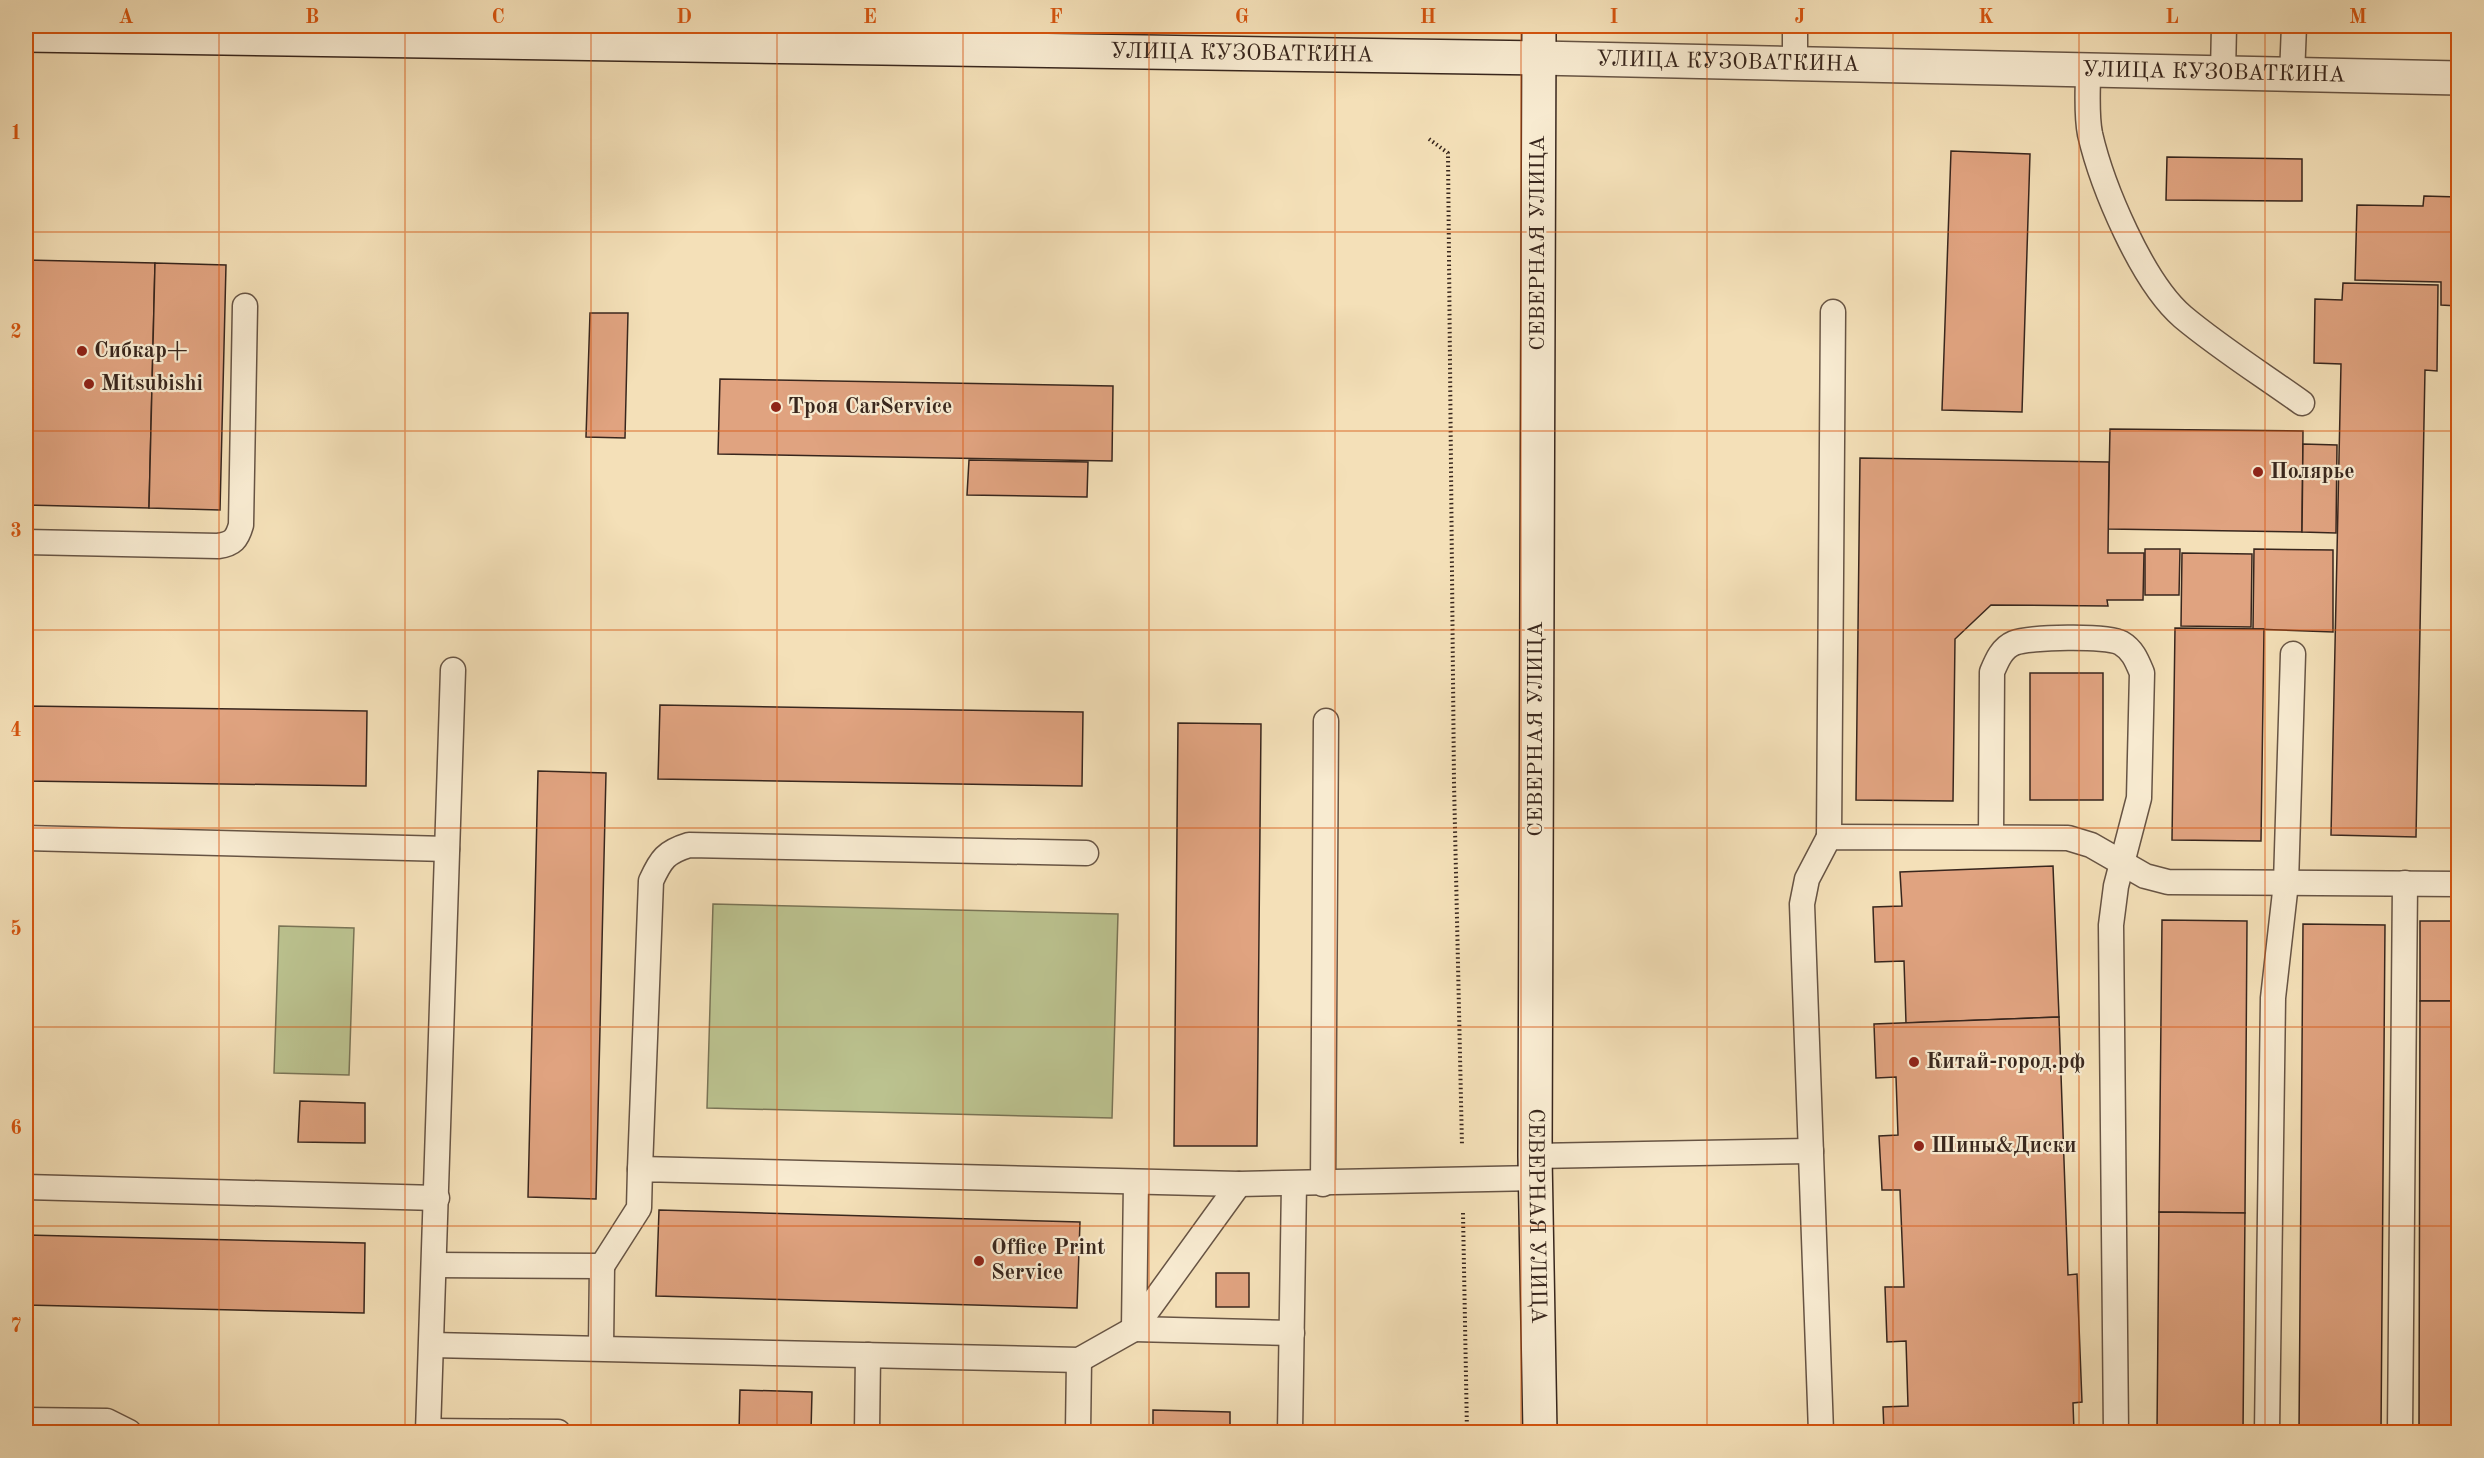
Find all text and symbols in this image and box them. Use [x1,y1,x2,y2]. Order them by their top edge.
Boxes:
text: A [118,8,134,28]
text: B [305,8,319,28]
text: C [491,8,505,28]
text: D [676,8,692,28]
text: E [863,8,877,28]
text: F [1049,8,1063,28]
text: G [1235,8,1249,28]
text: H [1420,8,1436,28]
text: I [1610,8,1618,28]
text: J [1795,8,1806,28]
text: K [1978,8,1994,28]
text: L [2165,8,2179,28]
text: M [2349,8,2367,28]
street label: УЛИЦА КУЗОВАТКИНА [1110,40,1374,66]
street label: УЛИЦА КУЗОВАТКИНА [1596,48,1860,76]
street label: УЛИЦА КУЗОВАТКИНА [2082,59,2346,87]
text: 1 [10,124,22,144]
street label: СЕВЕРНАЯ УЛИЦА [1527,135,1549,351]
text: 2 [10,323,22,343]
place label: Сибкар+ [94,340,188,362]
marker: Сибкар+ [75,344,89,358]
place label: Mitsubishi [101,373,203,395]
marker: Mitsubishi [82,377,96,391]
place label: Троя CarService [788,396,952,418]
marker: Троя CarService [769,400,783,414]
place label: Полярье [2270,461,2355,483]
marker: Полярье [2251,465,2265,479]
text: 3 [10,522,22,542]
street label: СЕВЕРНАЯ УЛИЦА [1525,621,1547,837]
text: 4 [10,721,22,741]
text: 5 [10,919,22,940]
place label: Китай-город.рф [1926,1051,2085,1074]
marker: Китай-город.рф [1907,1055,1921,1069]
street label: СЕВЕРНАЯ УЛИЦА [1524,1108,1549,1324]
text: 6 [10,1119,22,1139]
place label: Шины&Диски [1931,1135,2077,1157]
marker: Шины&Диски [1912,1139,1926,1153]
place label: Office Print Service [991,1237,1105,1284]
marker: Office Print Service [972,1254,986,1268]
text: 7 [10,1317,22,1337]

